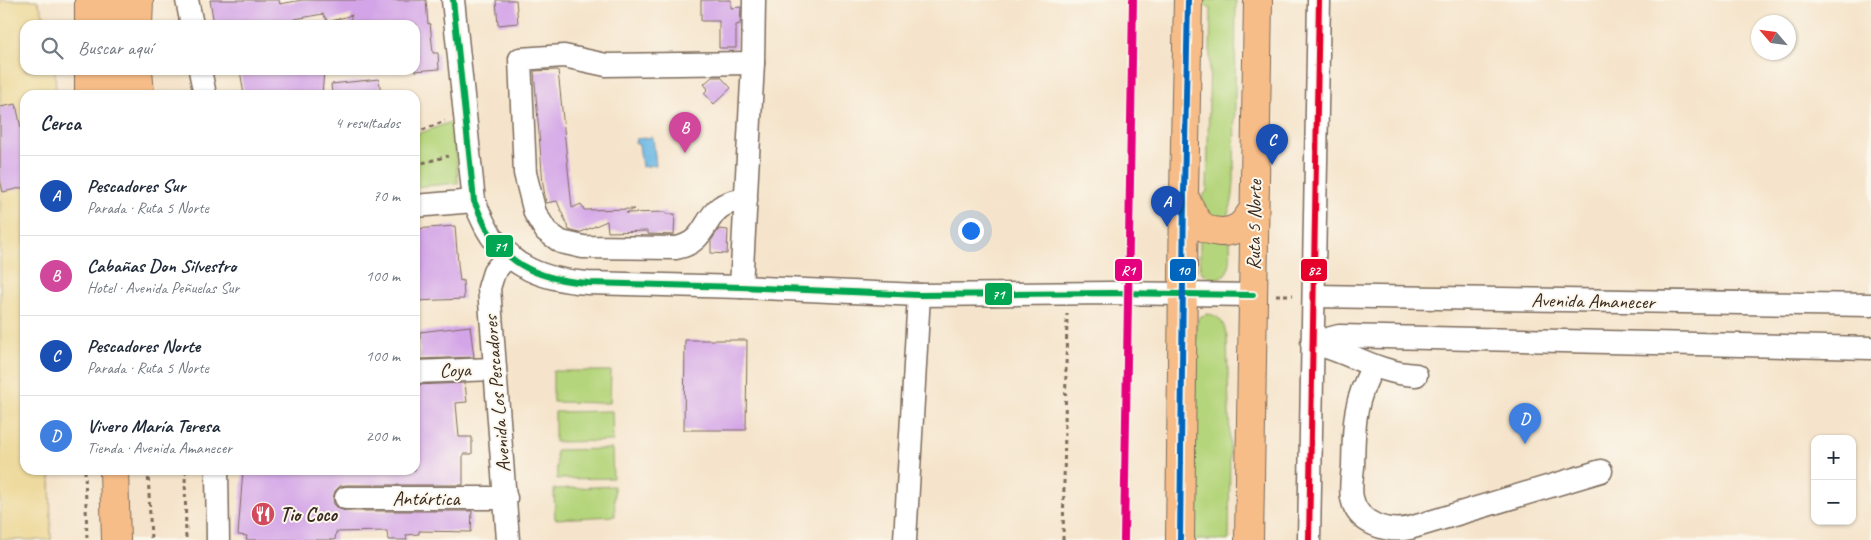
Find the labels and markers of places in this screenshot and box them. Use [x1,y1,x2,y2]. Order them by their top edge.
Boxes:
pin: B [669,112,701,153]
pin: C [1256,124,1288,165]
pin: A [1151,186,1183,227]
pin: D [1509,403,1541,444]
restaurant icon: Tio Coco [250,501,276,527]
place label: Tio Coco [280,502,338,527]

